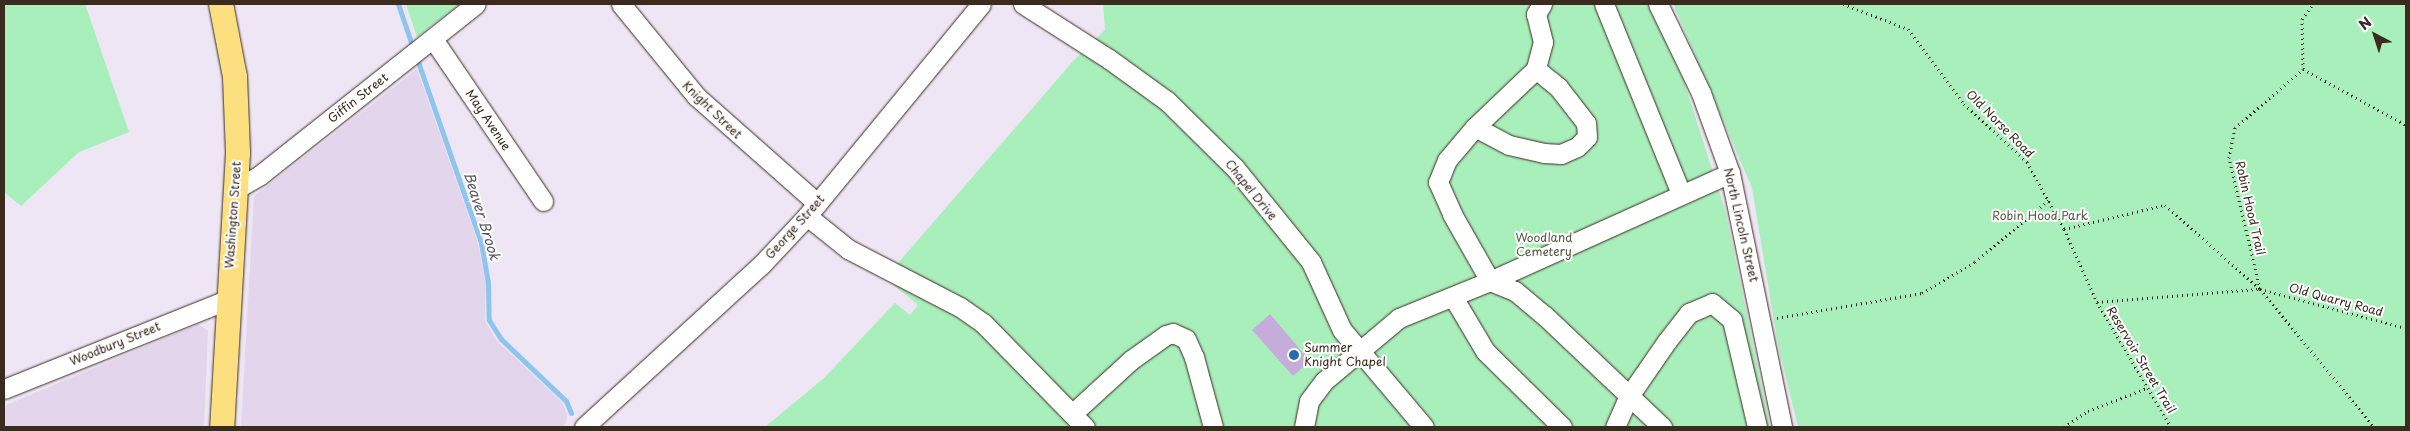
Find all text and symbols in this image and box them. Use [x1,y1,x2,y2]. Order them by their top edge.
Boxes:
north arrow [2350,10,2400,60]
text: N [2354,12,2376,35]
street label: Giffin Street [325,70,391,126]
street label: Knight Street [679,78,745,142]
street label: May Avenue [462,87,514,153]
street label: Old Norse Road [1963,87,2037,161]
street label: Chapel Drive [1222,157,1280,223]
street label: Robin Hood Trail [2232,159,2268,257]
street label: Washington Street [222,161,244,269]
street label: North Lincoln Street [1721,166,1761,284]
water label: Beaver Brook [461,170,503,262]
street label: George Street [762,192,828,262]
park label: Robin Hood Park [1992,209,2088,223]
park label: Woodland Cemetery [1515,231,1573,259]
street label: Old Quarry Road [2286,280,2386,320]
street label: Reservoir Street Trail [2103,303,2179,417]
street label: Woodbury Street [67,319,163,369]
place label: Summer Knight Chapel [1304,341,1385,369]
marker: Summer Knight Chapel [1288,349,1300,361]

